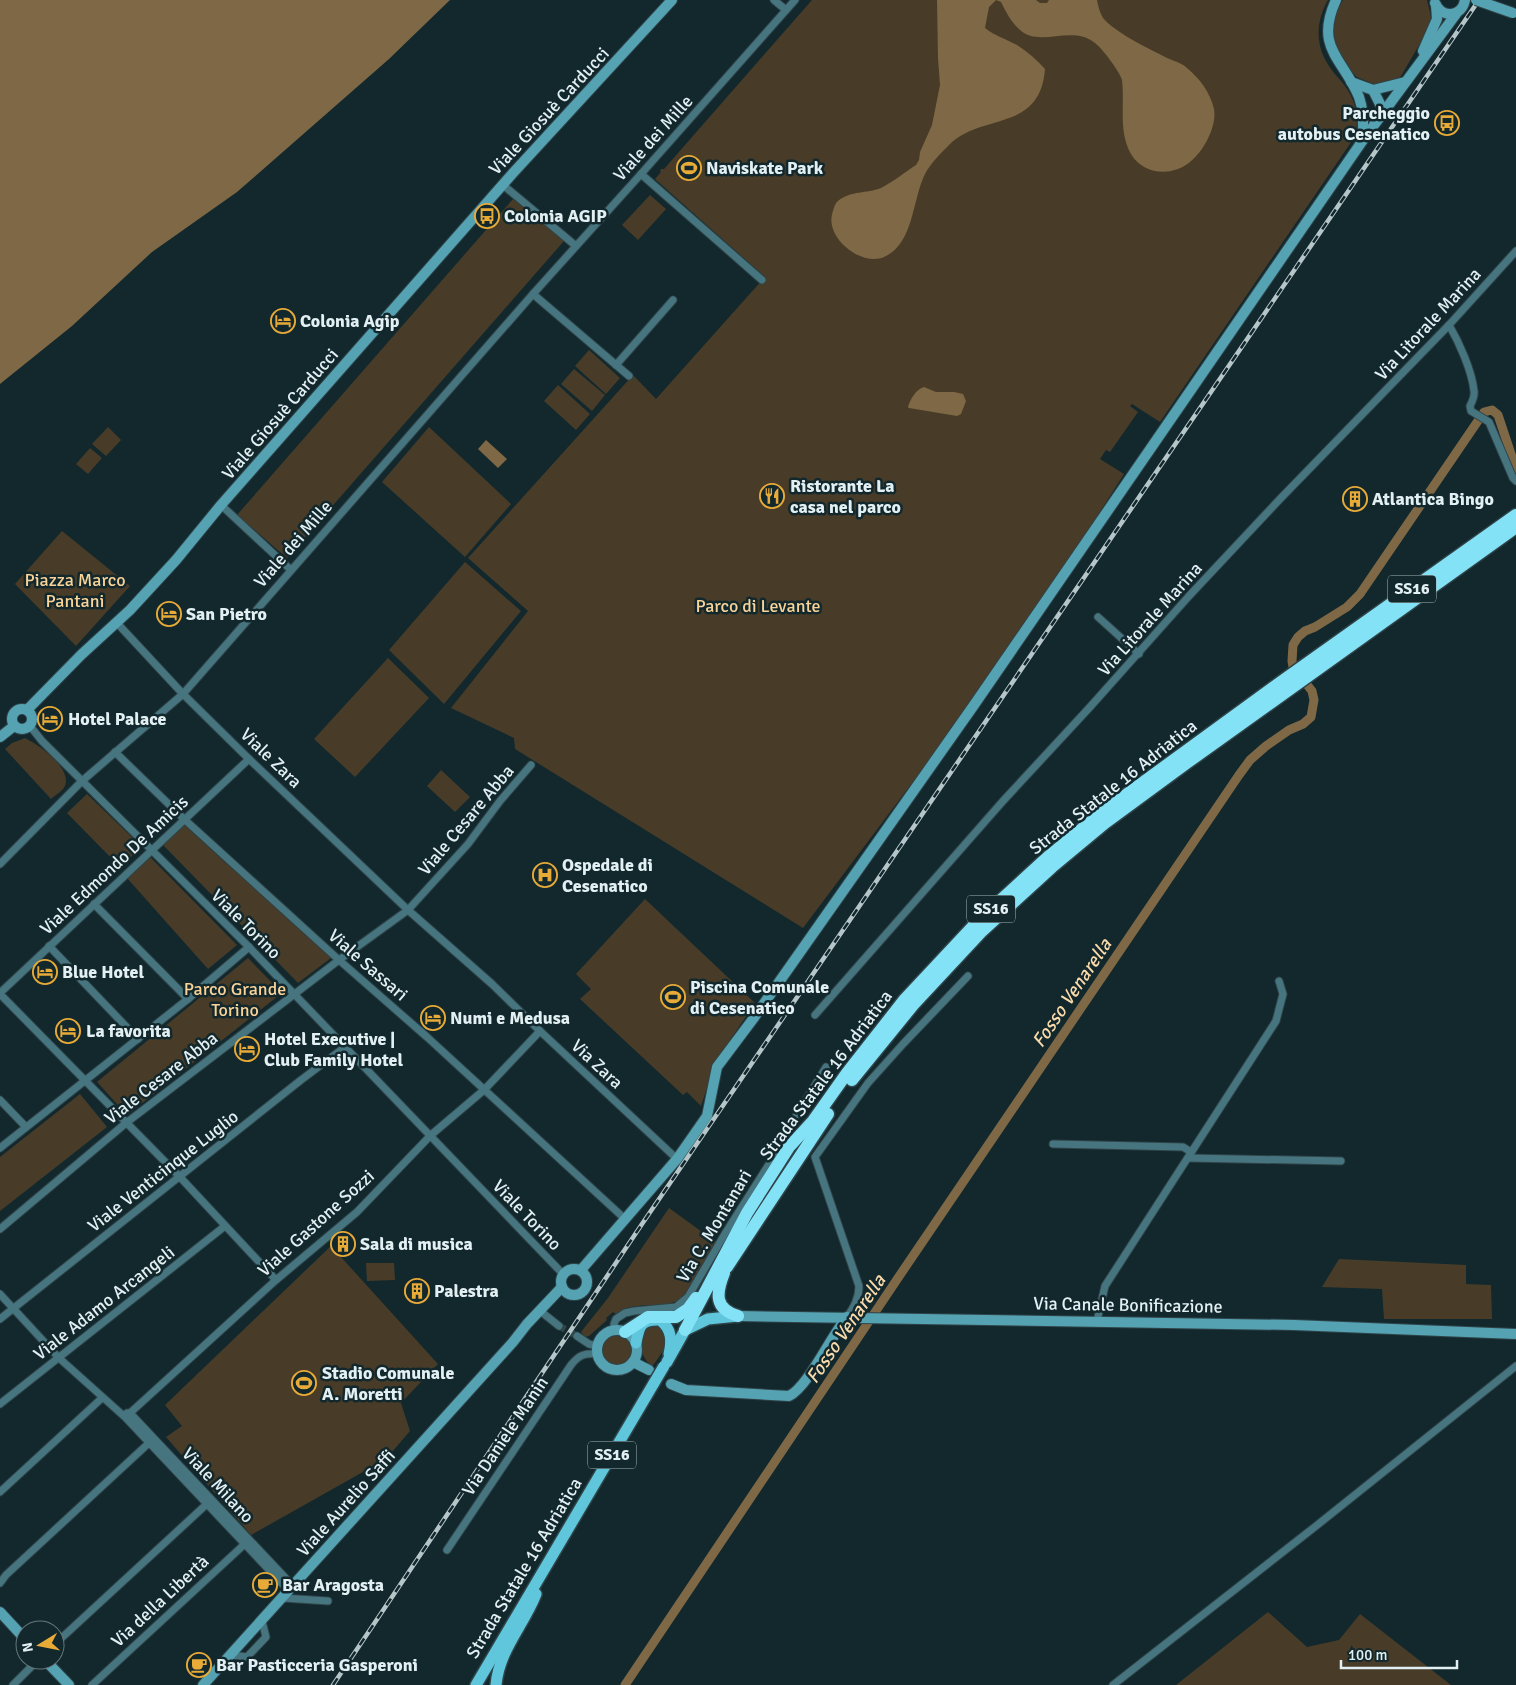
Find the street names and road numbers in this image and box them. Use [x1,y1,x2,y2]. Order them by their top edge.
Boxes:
street label: Viale Giosuè Carducci [484,43,614,179]
street label: Viale dei Mille [609,90,697,186]
street label: Via Litorale Marina [1370,263,1486,385]
street label: Viale Giosuè Carducci [217,344,343,484]
street label: Viale dei Mille [249,496,337,592]
street label: Via Litorale Marina [1093,557,1207,681]
road number: SS16 [1388,576,1436,602]
street label: Strada Statale 16 Adriatica [1025,715,1201,859]
street label: Viale Zara [236,723,306,793]
street label: Viale Cesare Abba [413,760,519,880]
street label: Viale Edmondo De Amicis [35,791,193,939]
street label: Viale Torino [206,884,286,964]
road number: SS16 [967,896,1015,922]
street label: Viale Sassari [324,924,412,1006]
street label: Strada Statale 16 Adriatica [755,986,897,1164]
street label: Viale Cesare Abba [100,1027,222,1129]
street label: Via Zara [567,1035,627,1093]
street label: Viale Venticinque Luglio [83,1105,243,1237]
street label: Viale Gastone Sozzi [253,1165,379,1281]
street label: Via C. Montanari [672,1166,756,1286]
street label: Viale Torino [488,1175,566,1255]
street label: Viale Adamo Arcangeli [29,1241,179,1365]
street label: Via Canale Bonificazione [1033,1292,1223,1318]
street label: Via Daniele Manin [457,1372,553,1500]
road number: SS16 [588,1442,636,1468]
street label: Viale Milano [177,1443,259,1527]
street label: Viale Aurelio Saffi [292,1445,400,1561]
street label: Strada Statale 16 Adriatica [461,1474,587,1662]
street label: Via della Libertà [107,1550,213,1652]

